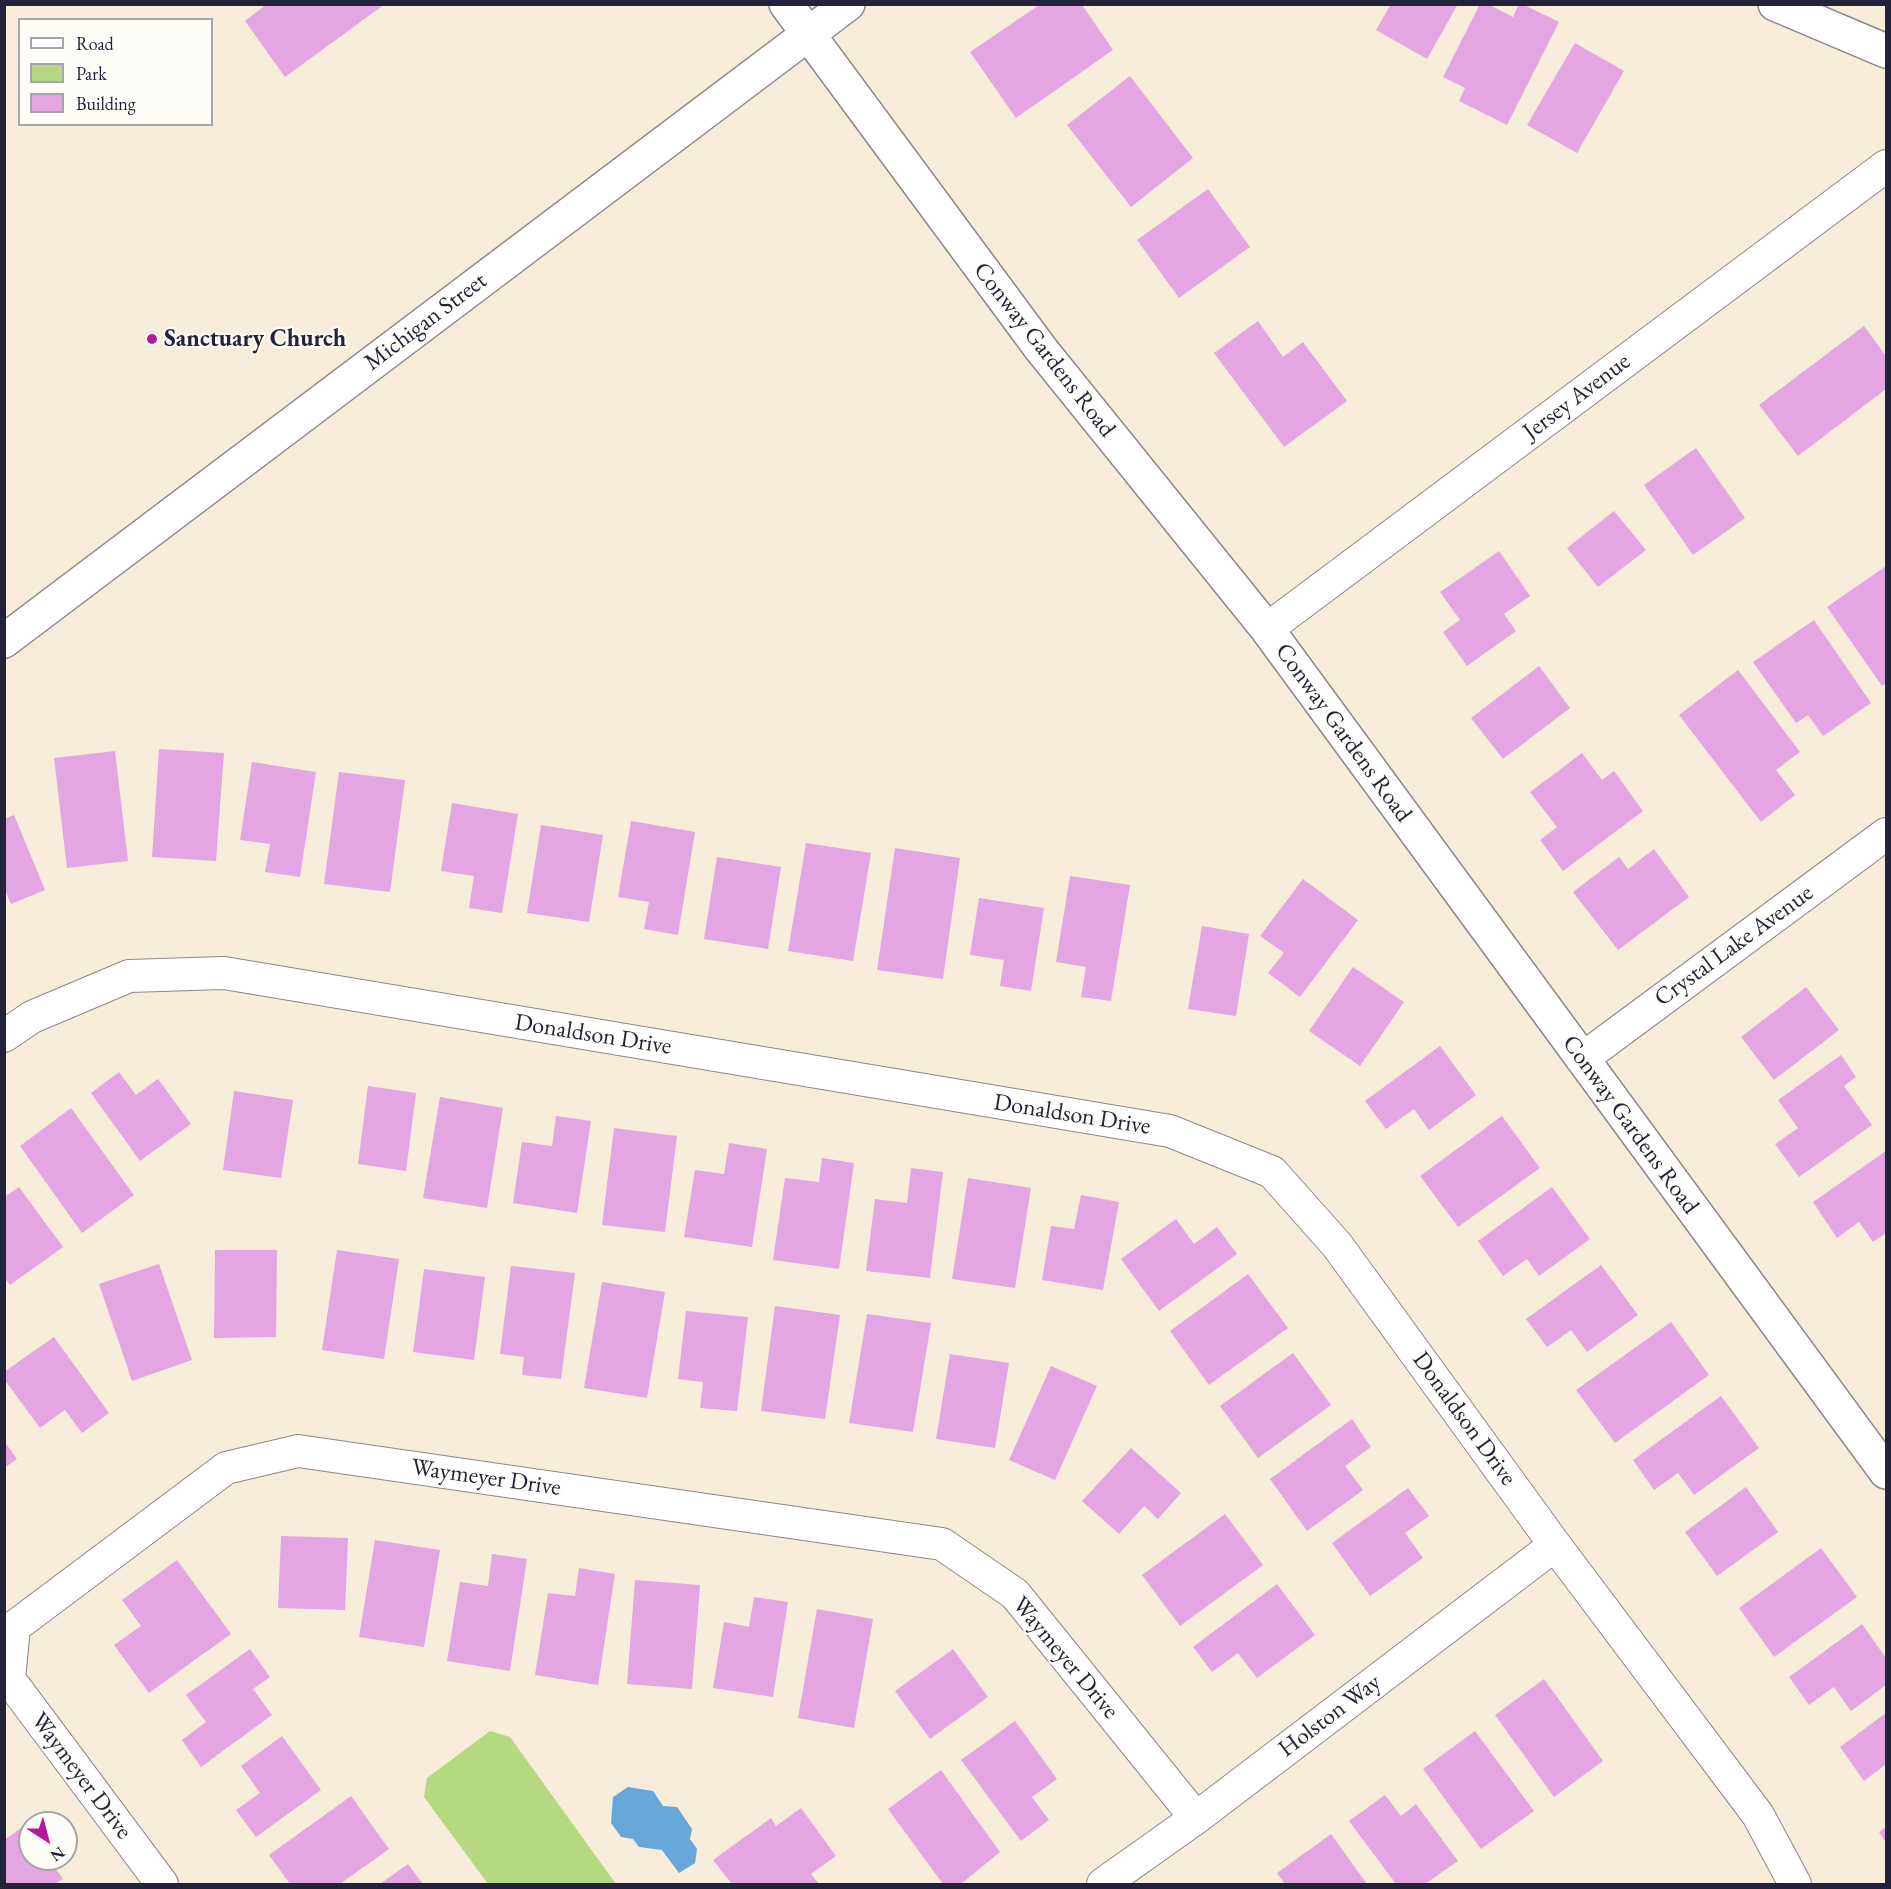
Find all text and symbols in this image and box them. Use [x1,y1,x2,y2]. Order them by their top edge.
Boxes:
legend [18,18,213,126]
text: Road [76,32,114,55]
text: Park [76,62,107,85]
text: Building [76,92,136,115]
street label: Conway Gardens Road [967,257,1121,443]
street label: Michigan Street [359,267,493,377]
place label: Sanctuary Church [164,325,346,353]
marker: Sanctuary Church [145,332,159,346]
street label: Jersey Avenue [1518,347,1636,447]
street label: Conway Gardens Road [1269,638,1417,828]
street label: Crystal Lake Avenue [1649,879,1819,1013]
street label: Donaldson Drive [512,1008,674,1062]
street label: Conway Gardens Road [1556,1030,1704,1220]
street label: Donaldson Drive [991,1088,1153,1142]
street label: Donaldson Drive [1406,1346,1522,1492]
street label: Waymeyer Drive [409,1453,563,1503]
street label: Waymeyer Drive [1005,1591,1125,1725]
street label: Holston Way [1273,1668,1387,1764]
street label: Waymeyer Drive [24,1707,138,1845]
north arrow [18,1811,78,1871]
text: N [46,1842,69,1867]

